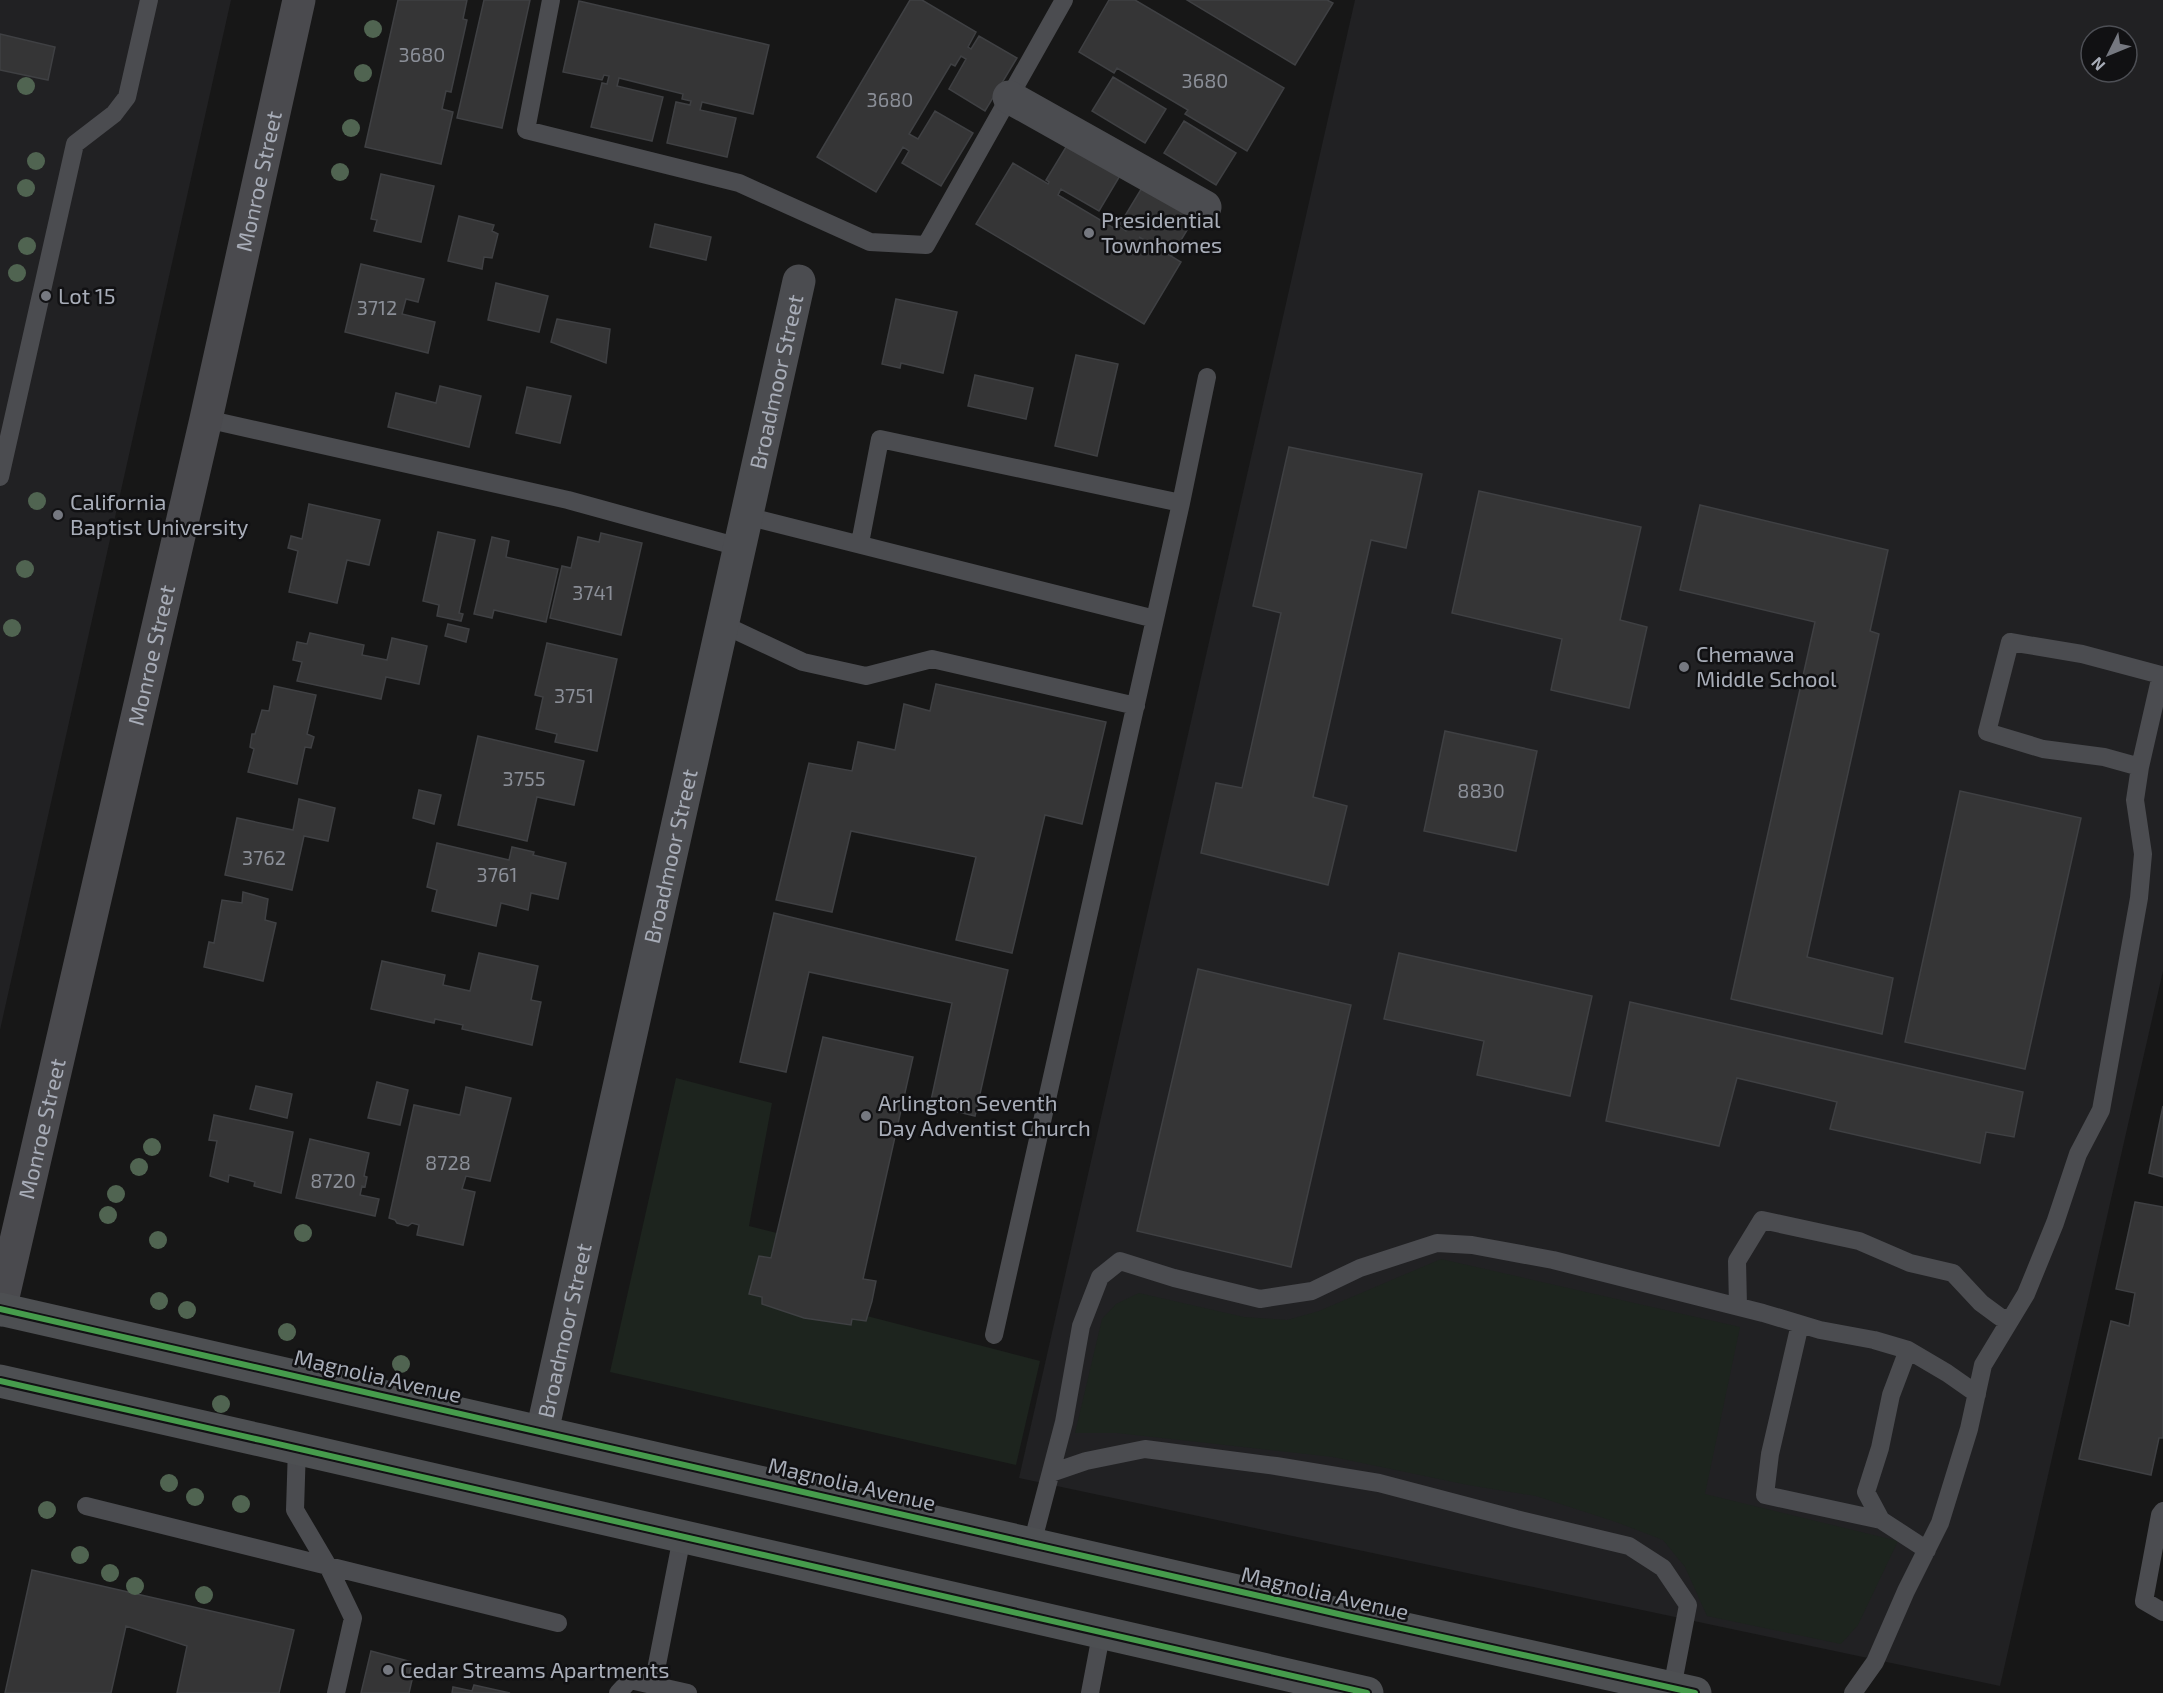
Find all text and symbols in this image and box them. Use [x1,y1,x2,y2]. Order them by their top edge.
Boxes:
north arrow [2079,24,2139,84]
house number: 3680 [399,42,445,66]
text: N [2087,54,2109,75]
house number: 3680 [1182,68,1228,92]
house number: 3680 [867,87,913,111]
street label: Monroe Street [230,108,286,254]
place label: Presidential Townhomes [1101,206,1222,257]
marker: Presidential Townhomes [1082,226,1096,240]
place label: Lot 15 [58,282,116,308]
marker: Lot 15 [39,289,53,303]
street label: Broadmoor Street [743,292,808,471]
house number: 3712 [357,295,397,319]
place label: California Baptist University [70,488,249,539]
marker: California Baptist University [51,508,65,522]
house number: 3741 [572,580,614,604]
street label: Monroe Street [122,582,179,728]
place label: Chemawa Middle School [1696,640,1837,691]
marker: Chemawa Middle School [1677,660,1691,674]
house number: 3751 [554,683,594,707]
house number: 3755 [503,766,545,790]
street label: Broadmoor Street [637,766,702,946]
house number: 8830 [1457,778,1505,802]
house number: 3762 [242,845,286,869]
house number: 3761 [477,862,517,886]
street label: Monroe Street [12,1056,70,1201]
place label: Arlington Seventh Day Adventist Church [878,1089,1091,1140]
marker: Arlington Seventh Day Adventist Church [859,1109,873,1123]
house number: 8728 [425,1150,471,1174]
house number: 8720 [310,1168,356,1192]
street label: Broadmoor Street [532,1241,596,1420]
street label: Magnolia Avenue [292,1343,465,1407]
street label: Magnolia Avenue [766,1451,939,1515]
street label: Magnolia Avenue [1239,1560,1412,1624]
place label: Cedar Streams Apartments [400,1656,669,1682]
marker: Cedar Streams Apartments [381,1663,395,1677]

